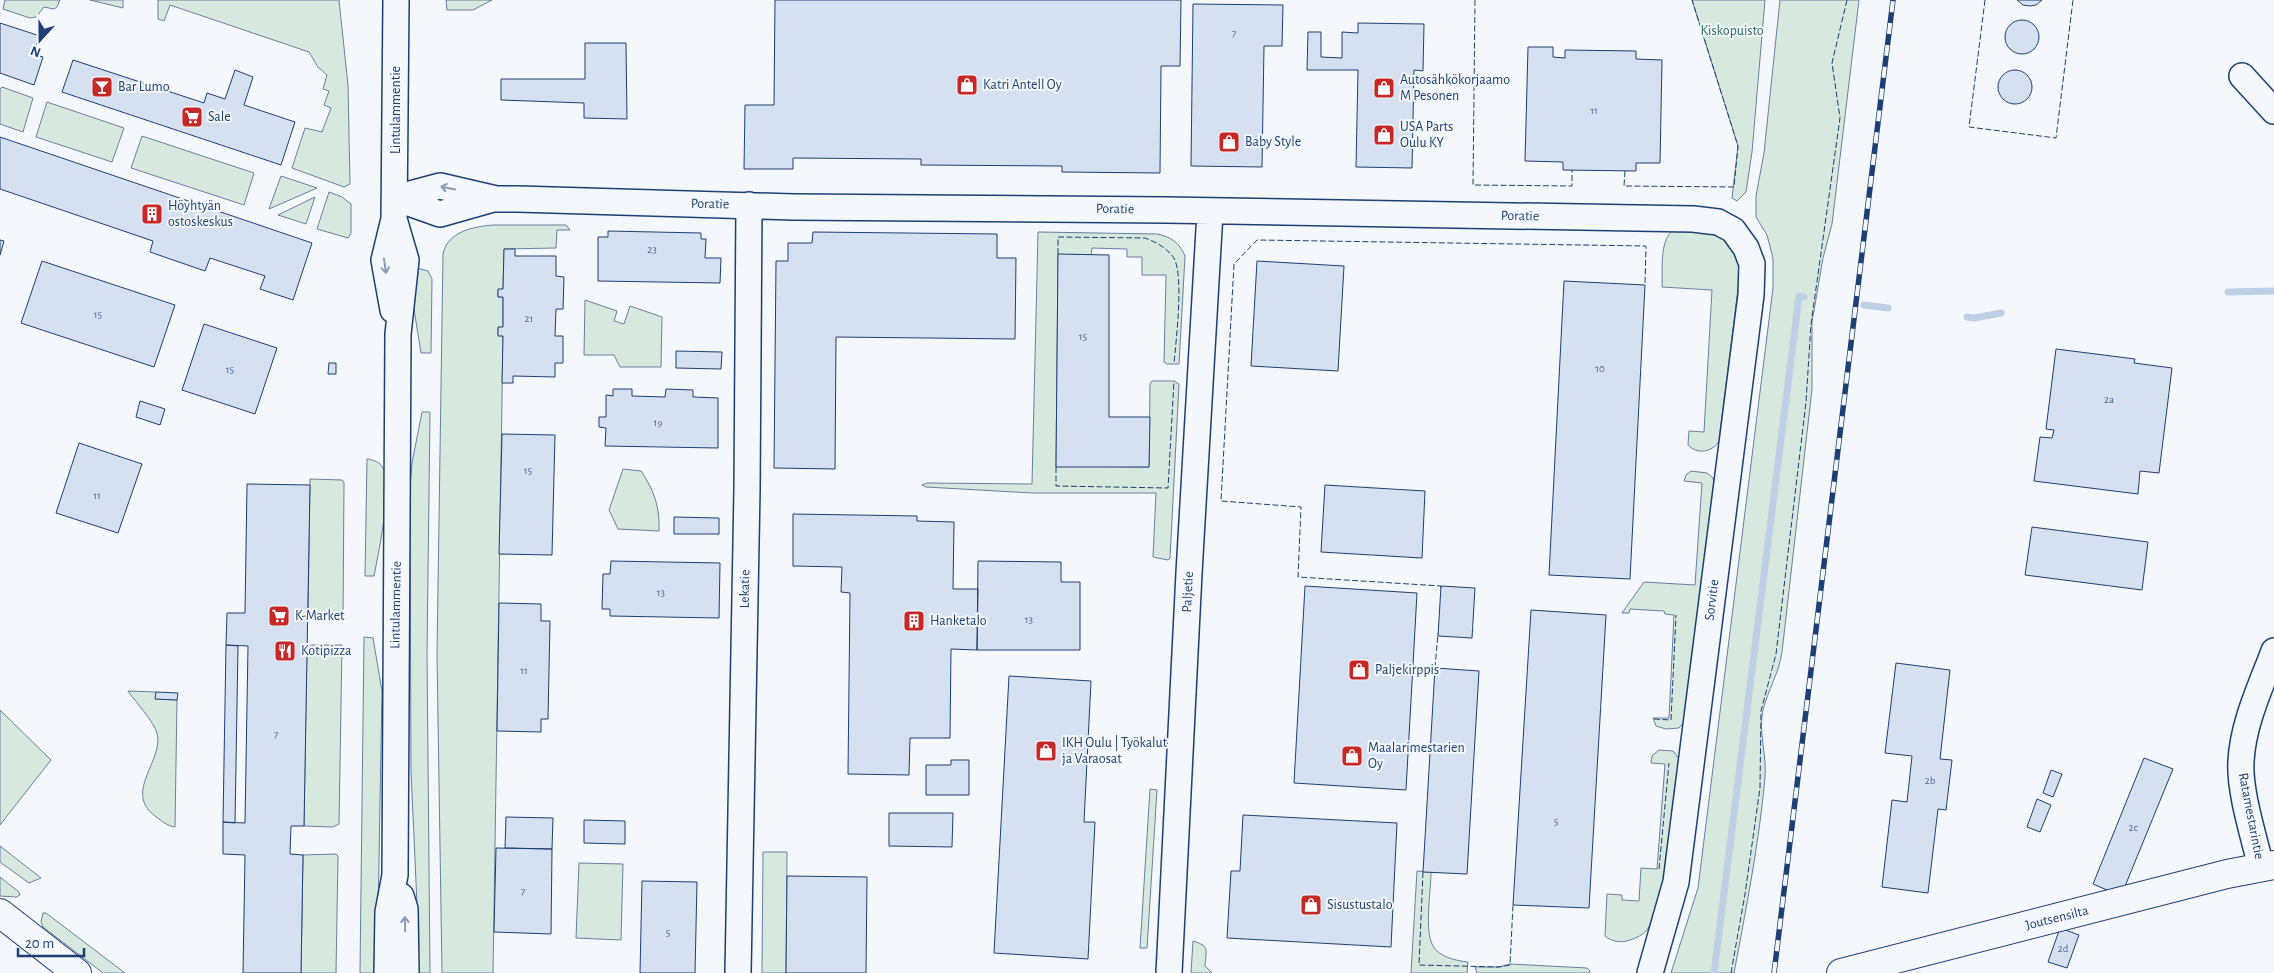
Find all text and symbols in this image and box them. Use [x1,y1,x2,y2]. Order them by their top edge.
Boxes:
north arrow [15,15,65,65]
park label: Kiskopuisto [1700,24,1764,38]
house number: 7 [1232,28,1237,39]
text: N [29,43,43,59]
street label: Lintulammentie [389,66,403,154]
shop icon: Katri Antell Oy [955,73,979,97]
place label: Autosähkökorjaamo M Pesonen [1400,73,1510,103]
bar icon: Bar Lumo [90,75,114,99]
shop icon: Autosähkökorjaamo M Pesonen [1372,76,1396,100]
place label: Katri Antell Oy [983,78,1062,92]
place label: Bar Lumo [118,80,170,94]
supermarket icon: Sale [180,105,204,129]
house number: 11 [1590,105,1598,116]
place label: Sale [208,110,231,124]
place label: USA Parts Oulu KY [1400,120,1453,150]
shop icon: USA Parts Oulu KY [1372,123,1396,147]
shop icon: Baby Style [1217,130,1241,154]
place label: Baby Style [1245,135,1301,149]
one-way arrow [441,182,457,192]
street label: Poratie [691,197,729,211]
place label: Höyhtyän ostoskeskus [168,199,233,229]
building icon: Höyhtyän ostoskeskus [140,202,164,226]
street label: Poratie [1096,202,1134,216]
street label: Poratie [1501,209,1539,223]
house number: 23 [647,244,657,255]
one-way arrow [380,258,390,274]
house number: 15 [94,309,103,320]
house number: 21 [525,313,533,324]
house number: 15 [1079,331,1088,342]
house number: 10 [1595,363,1605,374]
house number: 15 [226,364,235,375]
house number: 2a [2104,394,2114,405]
house number: 19 [654,417,662,428]
house number: 15 [524,465,533,476]
house number: 11 [93,490,101,501]
street label: Lintulammentie [388,561,404,649]
street label: Lekatie [738,569,752,609]
street label: Paljetie [1180,571,1196,613]
street label: Sorvitie [1703,579,1721,621]
house number: 13 [657,587,666,598]
supermarket icon: K-Market [267,604,291,628]
place label: K-Market [295,609,345,623]
building icon: Hanketalo [902,609,926,633]
place label: Hanketalo [930,614,987,628]
house number: 13 [1025,614,1034,625]
restaurant icon: Kotipizza [273,639,297,663]
place label: Kotipizza [301,644,352,658]
shop icon: Paljekirppis [1347,658,1371,682]
place label: Paljekirppis [1375,663,1439,677]
house number: 11 [520,665,528,676]
house number: 7 [274,729,279,740]
place label: IKH Oulu | Työkalut ja Varaosat [1062,735,1168,766]
shop icon: IKH Oulu | Työkalut ja Varaosat [1034,739,1058,763]
place label: Maalarimestarien Oy [1368,741,1465,771]
shop icon: Maalarimestarien Oy [1340,744,1364,768]
street label: Ratamestarintie [2236,772,2266,860]
house number: 2b [1925,775,1936,786]
house number: 5 [1554,816,1559,827]
house number: 2c [2128,822,2138,833]
house number: 7 [521,886,526,897]
shop icon: Sisustustalo [1299,893,1323,917]
place label: Sisustustalo [1327,898,1393,912]
street label: Joutsensilta [2024,903,2090,933]
one-way arrow [400,917,410,933]
scale bar [18,926,84,958]
house number: 5 [666,927,671,938]
text: 20 m [25,936,54,951]
house number: 2d [2058,943,2069,954]

